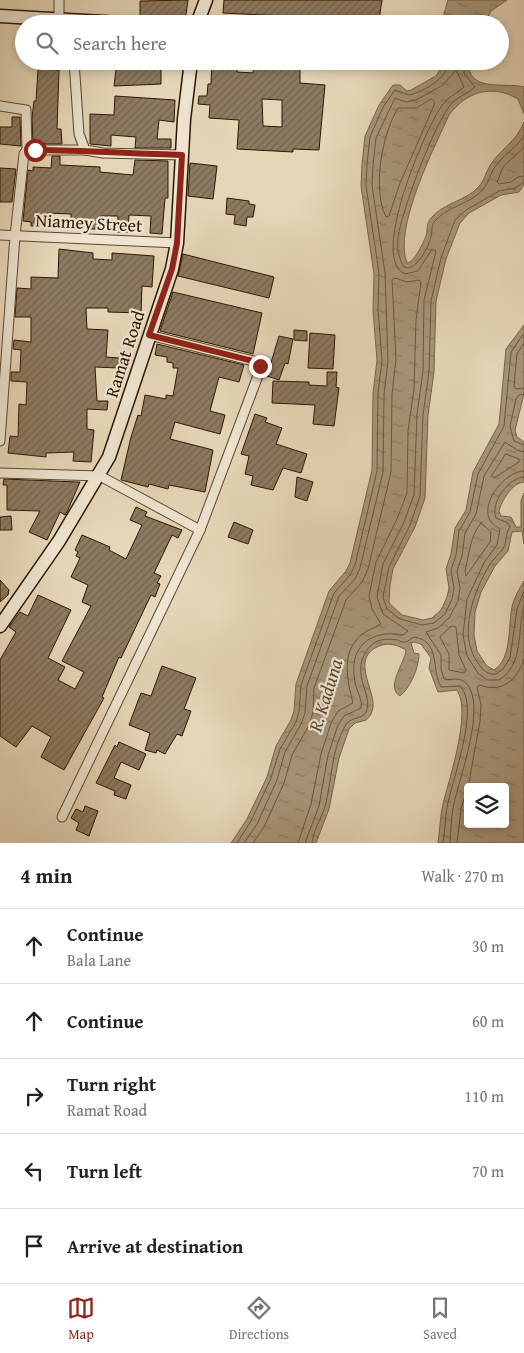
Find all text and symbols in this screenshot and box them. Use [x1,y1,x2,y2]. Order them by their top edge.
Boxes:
search box [15,15,509,70]
icon: search [33,29,61,57]
text: Search here [73,29,167,57]
route start [24,139,47,162]
street label: Niamey Street [35,206,144,239]
street label: Ramat Road [98,306,151,401]
route end [249,355,272,378]
water label: R. Kaduna [300,655,349,736]
map controls [464,783,509,828]
button: layers [464,783,509,828]
text: 4 min [20,860,72,891]
text: Walk · 270 m [421,864,504,888]
text: Continue [67,920,144,948]
icon: ahead [20,932,48,960]
text: 30 m [472,934,504,958]
text: Bala Lane [67,948,131,972]
icon: ahead [20,1007,48,1035]
text: Continue [67,1007,144,1035]
text: 60 m [472,1009,504,1033]
text: Turn right [67,1070,156,1098]
icon: right [20,1082,48,1110]
text: 110 m [464,1084,504,1108]
text: Ramat Road [67,1098,147,1122]
icon: left [20,1157,48,1185]
text: Turn left [67,1157,142,1185]
text: 70 m [472,1159,504,1183]
icon: arrive [20,1232,48,1260]
text: Arrive at destination [67,1232,243,1260]
tab: Map [67,1294,95,1344]
tab: Directions [229,1294,289,1344]
tab: Saved [423,1294,457,1344]

